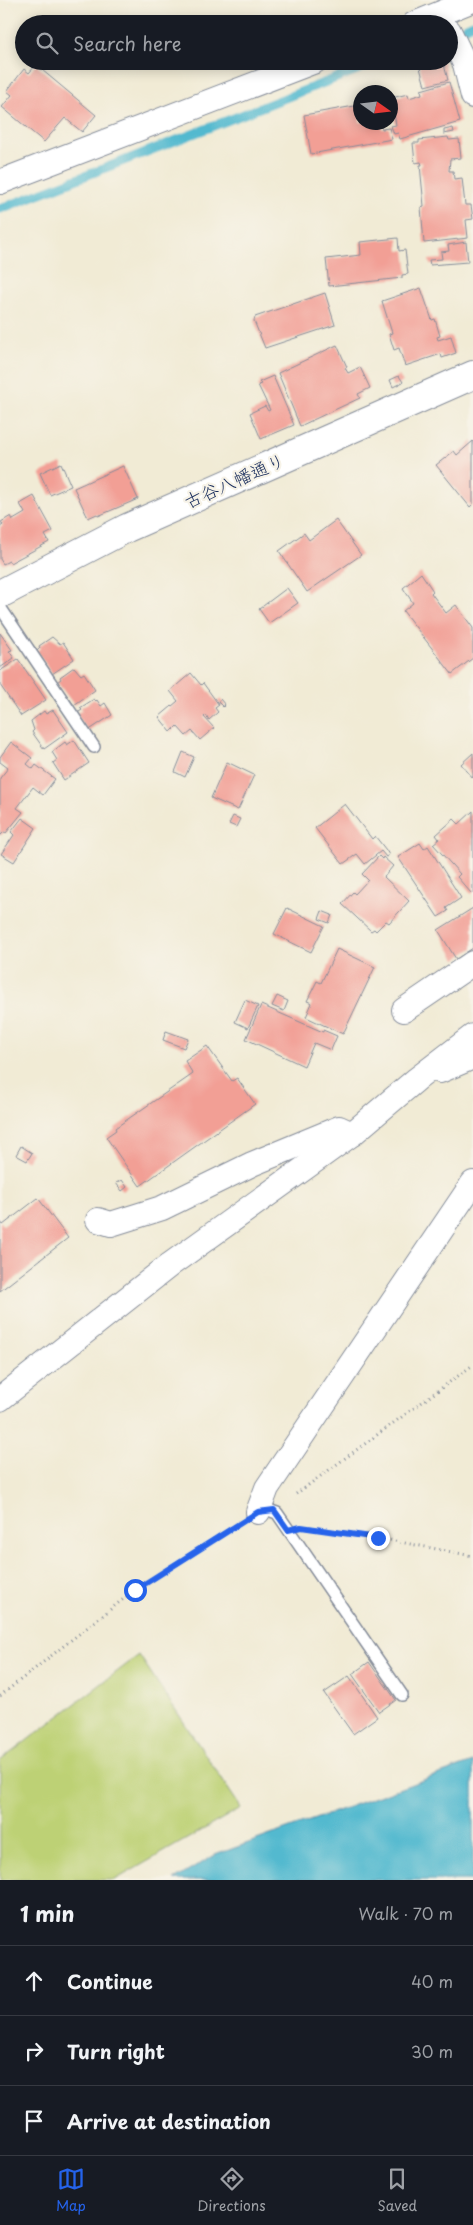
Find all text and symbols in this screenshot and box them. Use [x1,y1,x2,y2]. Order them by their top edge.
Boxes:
search box [15,15,458,70]
icon: search [33,29,61,57]
text: Search here [73,29,182,57]
north arrow [353,85,398,130]
street label: 古谷八幡通り [179,446,289,514]
route end [367,1527,390,1550]
route start [124,1579,147,1602]
text: 1 min [20,1897,74,1929]
text: Walk · 70 m [358,1901,453,1925]
icon: ahead [20,1967,48,1995]
text: Continue [67,1967,153,1995]
text: 40 m [411,1969,453,1993]
icon: right [20,2037,48,2065]
text: Turn right [67,2037,165,2065]
text: 30 m [411,2039,453,2063]
icon: arrive [20,2107,48,2135]
text: Arrive at destination [67,2107,271,2135]
tab: Map [56,2165,86,2216]
tab: Directions [198,2165,266,2216]
tab: Saved [377,2165,417,2216]

